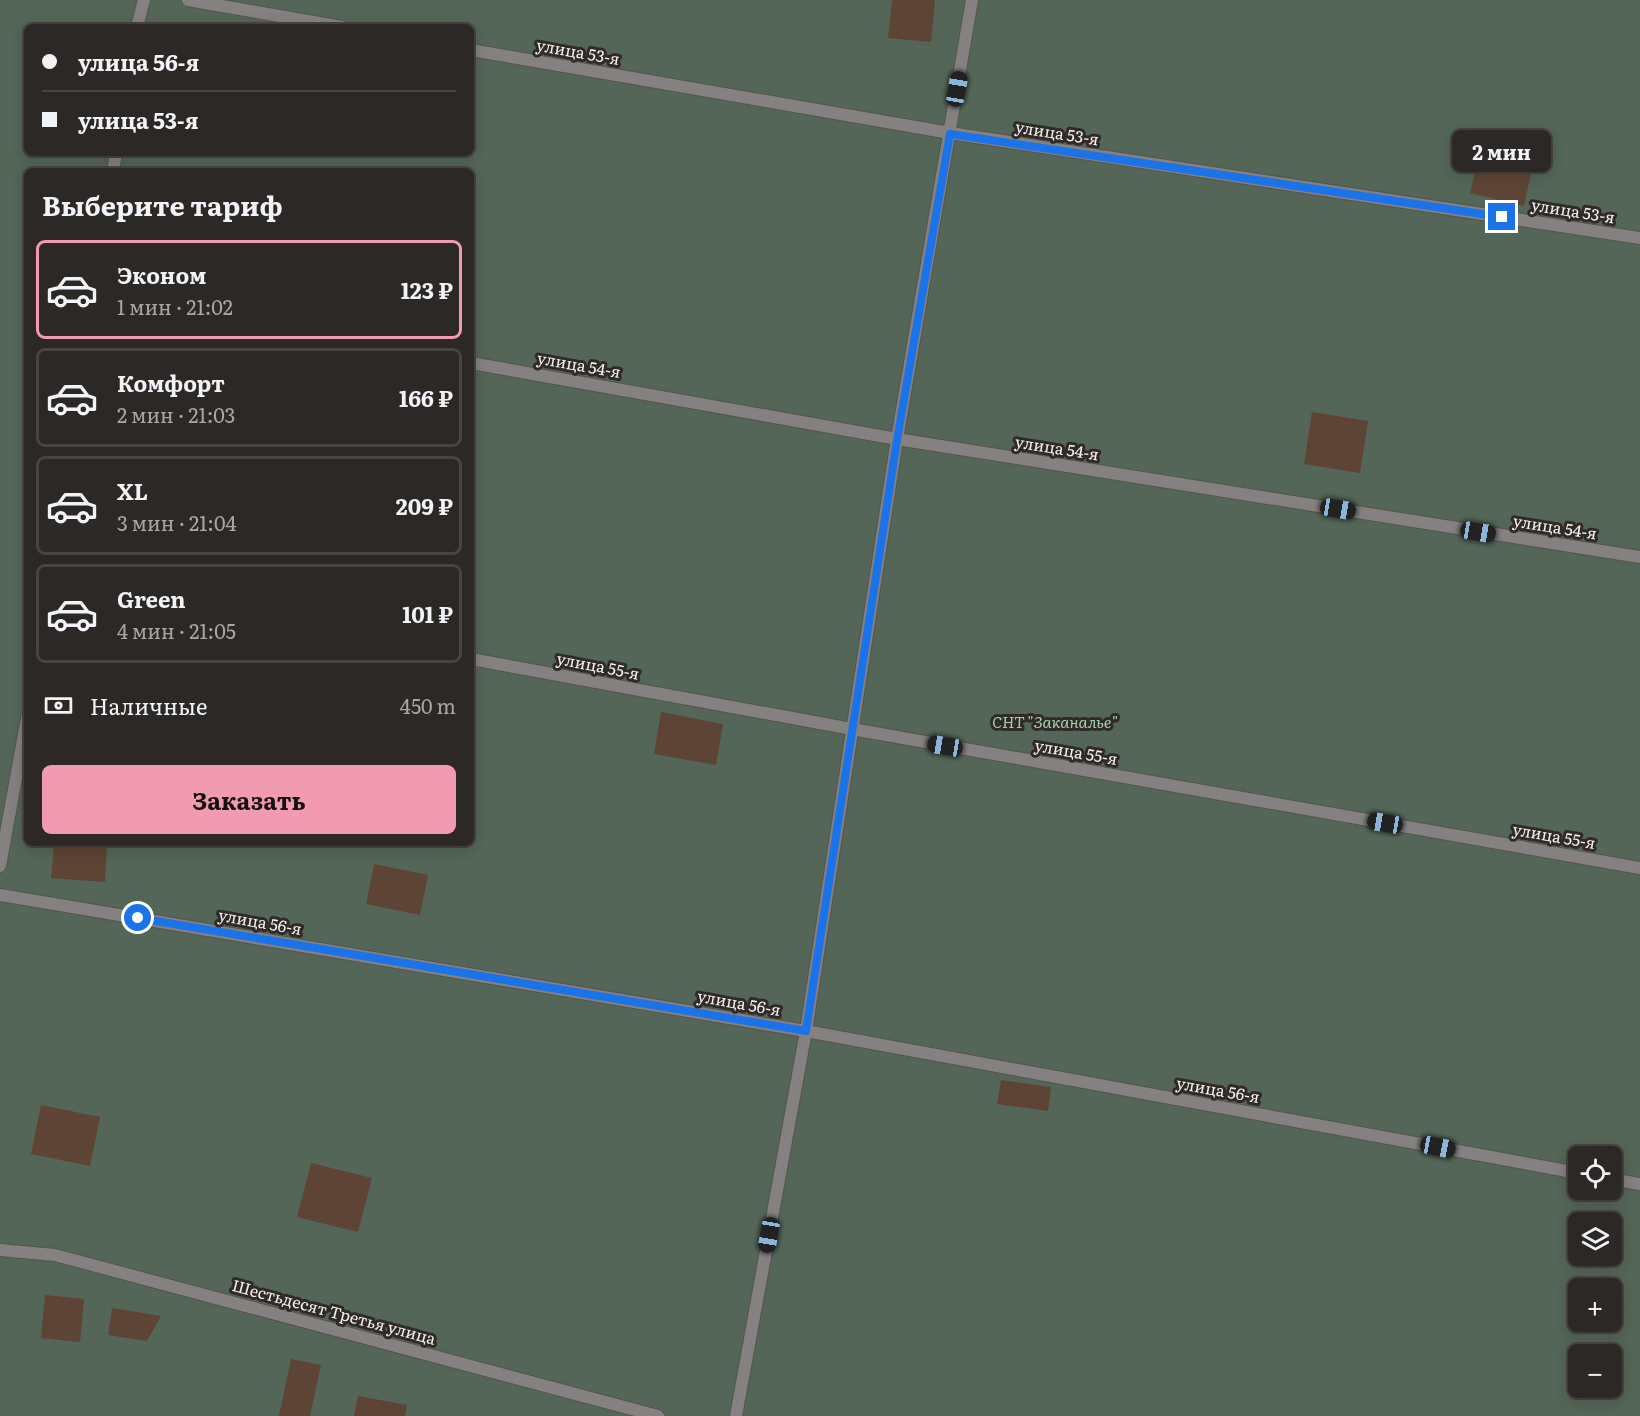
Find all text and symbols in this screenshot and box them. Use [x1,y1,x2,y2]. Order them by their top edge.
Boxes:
street label: улица 53-я [535,32,622,70]
text: улица 56-я [78,45,199,78]
car [945,70,969,108]
text: улица 53-я [78,103,199,136]
street label: улица 53-я [1014,114,1101,150]
callout: 2 мин [1452,130,1552,172]
text: 2 мин [1472,136,1531,166]
text: Выберите тариф [42,184,283,224]
street label: улица 53-я [1530,192,1617,228]
route end [1488,203,1515,230]
text: Эконом [117,258,206,291]
icon: car [45,263,99,317]
text: 123 ₽ [401,273,453,306]
text: 1 мин · 21:02 [117,291,233,321]
street label: улица 54-я [535,345,623,383]
text: Комфорт [117,366,225,399]
icon: car [45,371,99,425]
text: 166 ₽ [399,381,453,414]
text: 2 мин · 21:03 [117,399,235,429]
street label: улица 54-я [1014,429,1101,465]
text: XL [117,474,148,507]
icon: car [45,479,99,533]
text: 209 ₽ [396,489,453,522]
car [1319,497,1357,521]
text: 3 мин · 21:04 [117,507,237,537]
street label: улица 54-я [1512,508,1599,544]
car [1459,520,1497,544]
text: Green [117,582,186,615]
icon: car [45,587,99,641]
text: 101 ₽ [402,597,453,630]
text: 4 мин · 21:05 [117,615,236,645]
street label: улица 55-я [555,645,642,685]
icon: cash [42,689,75,722]
text: Наличные [90,689,208,722]
text: 450 m [400,690,456,720]
park label: СНТ "Заканалье" [992,709,1118,733]
street label: улица 55-я [1033,732,1120,770]
car [926,734,964,758]
button: Заказать [42,765,456,834]
car [1366,811,1404,835]
street label: улица 55-я [1511,816,1598,854]
street label: улица 56-я [217,902,304,940]
route start [124,904,151,931]
street label: улица 56-я [696,983,783,1021]
street label: улица 56-я [1175,1070,1262,1108]
car [1419,1135,1457,1159]
map controls [1568,1146,1622,1398]
button: locate [1568,1146,1622,1200]
button: layers [1568,1212,1622,1266]
car [757,1216,781,1254]
street label: Шестьдесят Третья улица [230,1272,439,1350]
button: + [1568,1278,1622,1332]
button: − [1568,1344,1622,1398]

